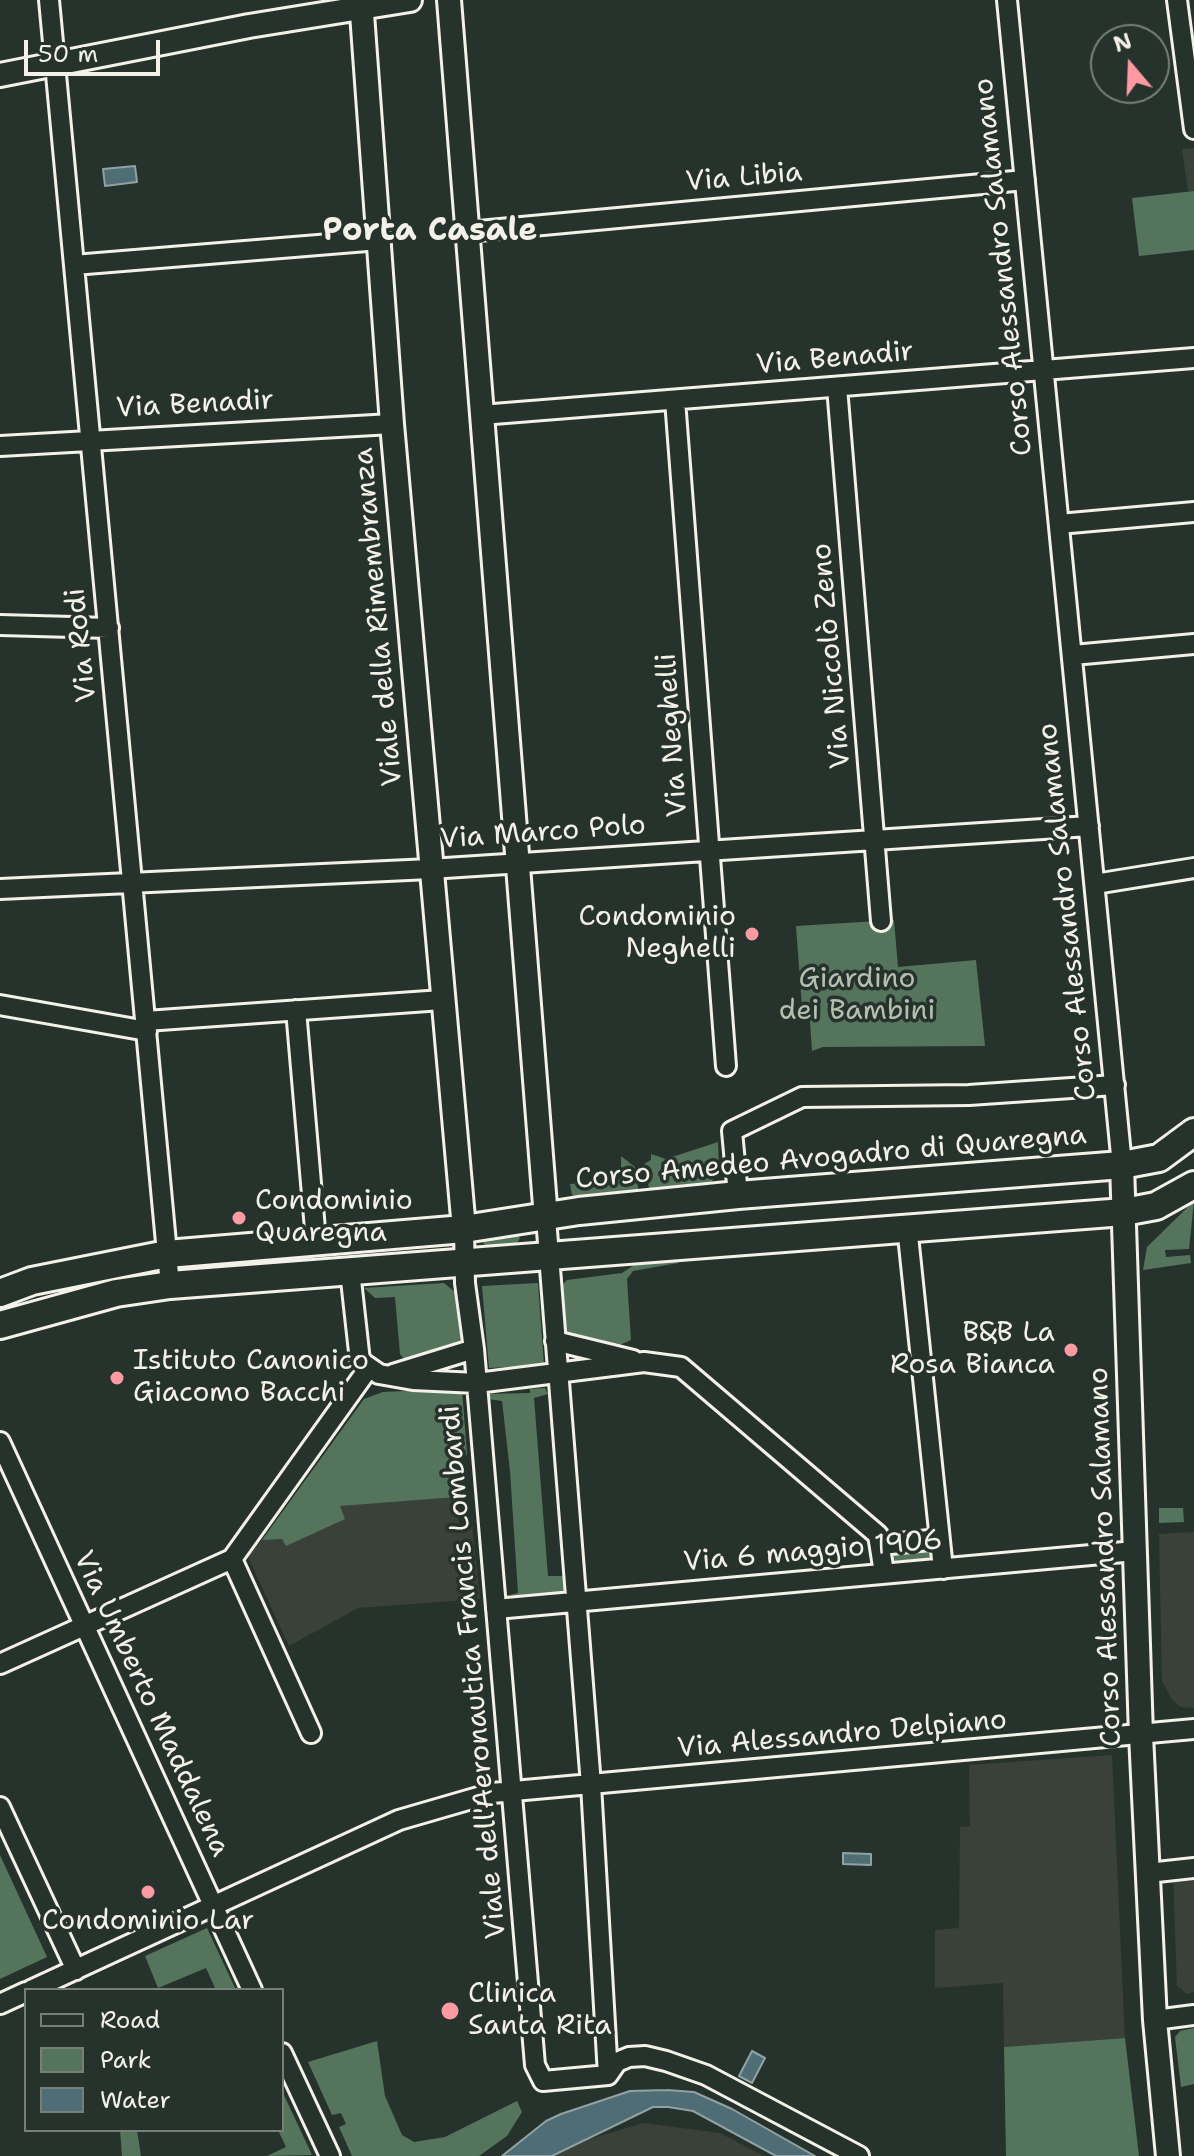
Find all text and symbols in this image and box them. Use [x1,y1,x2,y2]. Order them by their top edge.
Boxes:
scale bar [28,24,164,74]
north arrow [1090,24,1170,104]
text: N [1110,26,1136,59]
text: 50 m [38,38,98,70]
street label: Corso Alessandro Salamano [967,76,1041,458]
street label: Via Libia [684,156,804,200]
district label: Porta Casale [323,213,537,251]
street label: Via Benadir [755,335,915,383]
street label: Via Benadir [115,384,275,426]
street label: Viale della Rimembranza [347,446,411,788]
street label: Via Niccolò Zeno [805,542,859,770]
street label: Via Rodi [59,586,105,704]
street label: Via Neghelli [651,652,695,818]
street label: Corso Alessandro Salamano [1031,721,1105,1103]
street label: Via Marco Polo [439,809,647,857]
place label: Condominio Neghelli [578,901,736,967]
marker: Condominio Neghelli [743,925,761,943]
park label: Giardino dei Bambini [779,963,935,1029]
street label: Corso Amedeo Avogadro di Quaregna [574,1119,1088,1197]
place label: Condominio Quaregna [255,1185,413,1251]
marker: Condominio Quaregna [230,1209,248,1227]
place label: B&B La Rosa Bianca [890,1317,1055,1383]
marker: B&B La Rosa Bianca [1062,1341,1080,1359]
place label: Istituto Canonico Giacomo Bacchi [133,1345,369,1411]
street label: Corso Alessandro Salamano [1083,1367,1129,1747]
marker: Istituto Canonico Giacomo Bacchi [108,1369,126,1387]
street label: Viale dell'Aeronautica Francis Lombardi [434,1404,514,1940]
street label: Via 6 maggio 1906 [682,1524,944,1580]
street label: Via Umberto Maddalena [65,1546,237,1862]
street label: Via Alessandro Delpiano [676,1704,1008,1766]
marker: Condominio Lar [139,1883,157,1901]
place label: Condominio Lar [42,1905,254,1939]
place label: Clinica Santa Rita [468,1978,612,2044]
legend [24,1988,284,2132]
marker: Clinica Santa Rita [439,2000,461,2022]
text: Road [100,2004,160,2036]
text: Park [100,2044,152,2076]
text: Water [100,2084,171,2116]

